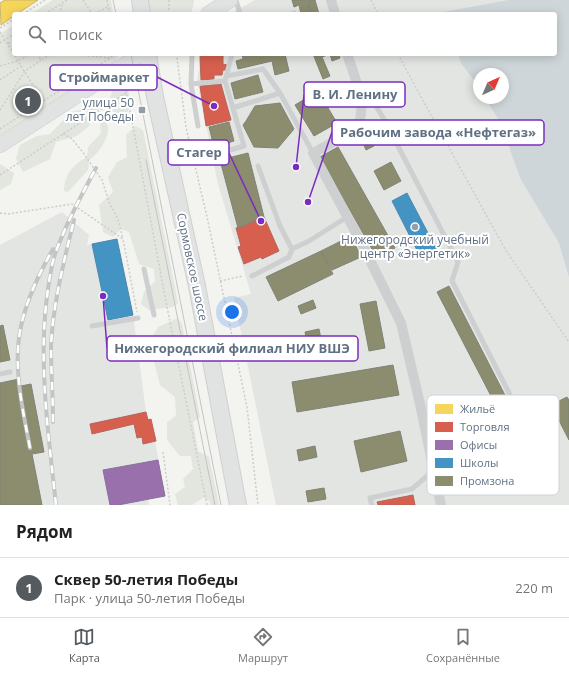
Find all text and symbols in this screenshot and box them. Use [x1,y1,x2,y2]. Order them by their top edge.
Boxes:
search box [12,12,557,56]
icon: search [26,23,48,45]
text: Поиск [58,24,102,44]
callout: Строймаркет [50,65,157,90]
text: Строймаркет [58,68,150,86]
north arrow [473,68,509,104]
callout: В. И. Ленину [304,82,405,107]
text: В. И. Ленину [313,85,398,103]
pin: 1 [15,86,41,116]
place label: улица 50 лет Победы [66,94,134,125]
marker: улица 50 лет Победы [137,105,147,115]
callout: Рабочим завода «Нефтегаз» [332,120,544,145]
text: Рабочим завода «Нефтегаз» [340,123,536,141]
callout: Стагер [168,140,229,165]
text: Стагер [176,143,222,161]
street label: Сормовское шоссе [173,211,212,323]
marker: Нижегородский учебный центр «Энергетик» [410,222,420,232]
place label: Нижегородский учебный центр «Энергетик» [341,231,489,262]
your location [222,302,242,322]
callout: Нижегородский филиал НИУ ВШЭ [107,336,358,361]
text: Нижегородский филиал НИУ ВШЭ [114,339,350,357]
legend [427,395,559,495]
text: Жильё [460,401,495,416]
text: Торговля [460,419,509,434]
text: Офисы [460,437,497,452]
text: Школы [460,455,498,470]
text: Промзона [460,473,514,488]
text: Рядом [16,520,73,543]
text: Сквер 50-летия Победы [54,569,238,589]
text: 1 [25,579,33,597]
text: 220 m [515,579,553,597]
text: Парк · улица 50-летия Победы [54,589,245,607]
tab: Карта [69,626,100,665]
tab: Маршрут [238,626,288,665]
tab: Сохранённые [426,626,500,665]

